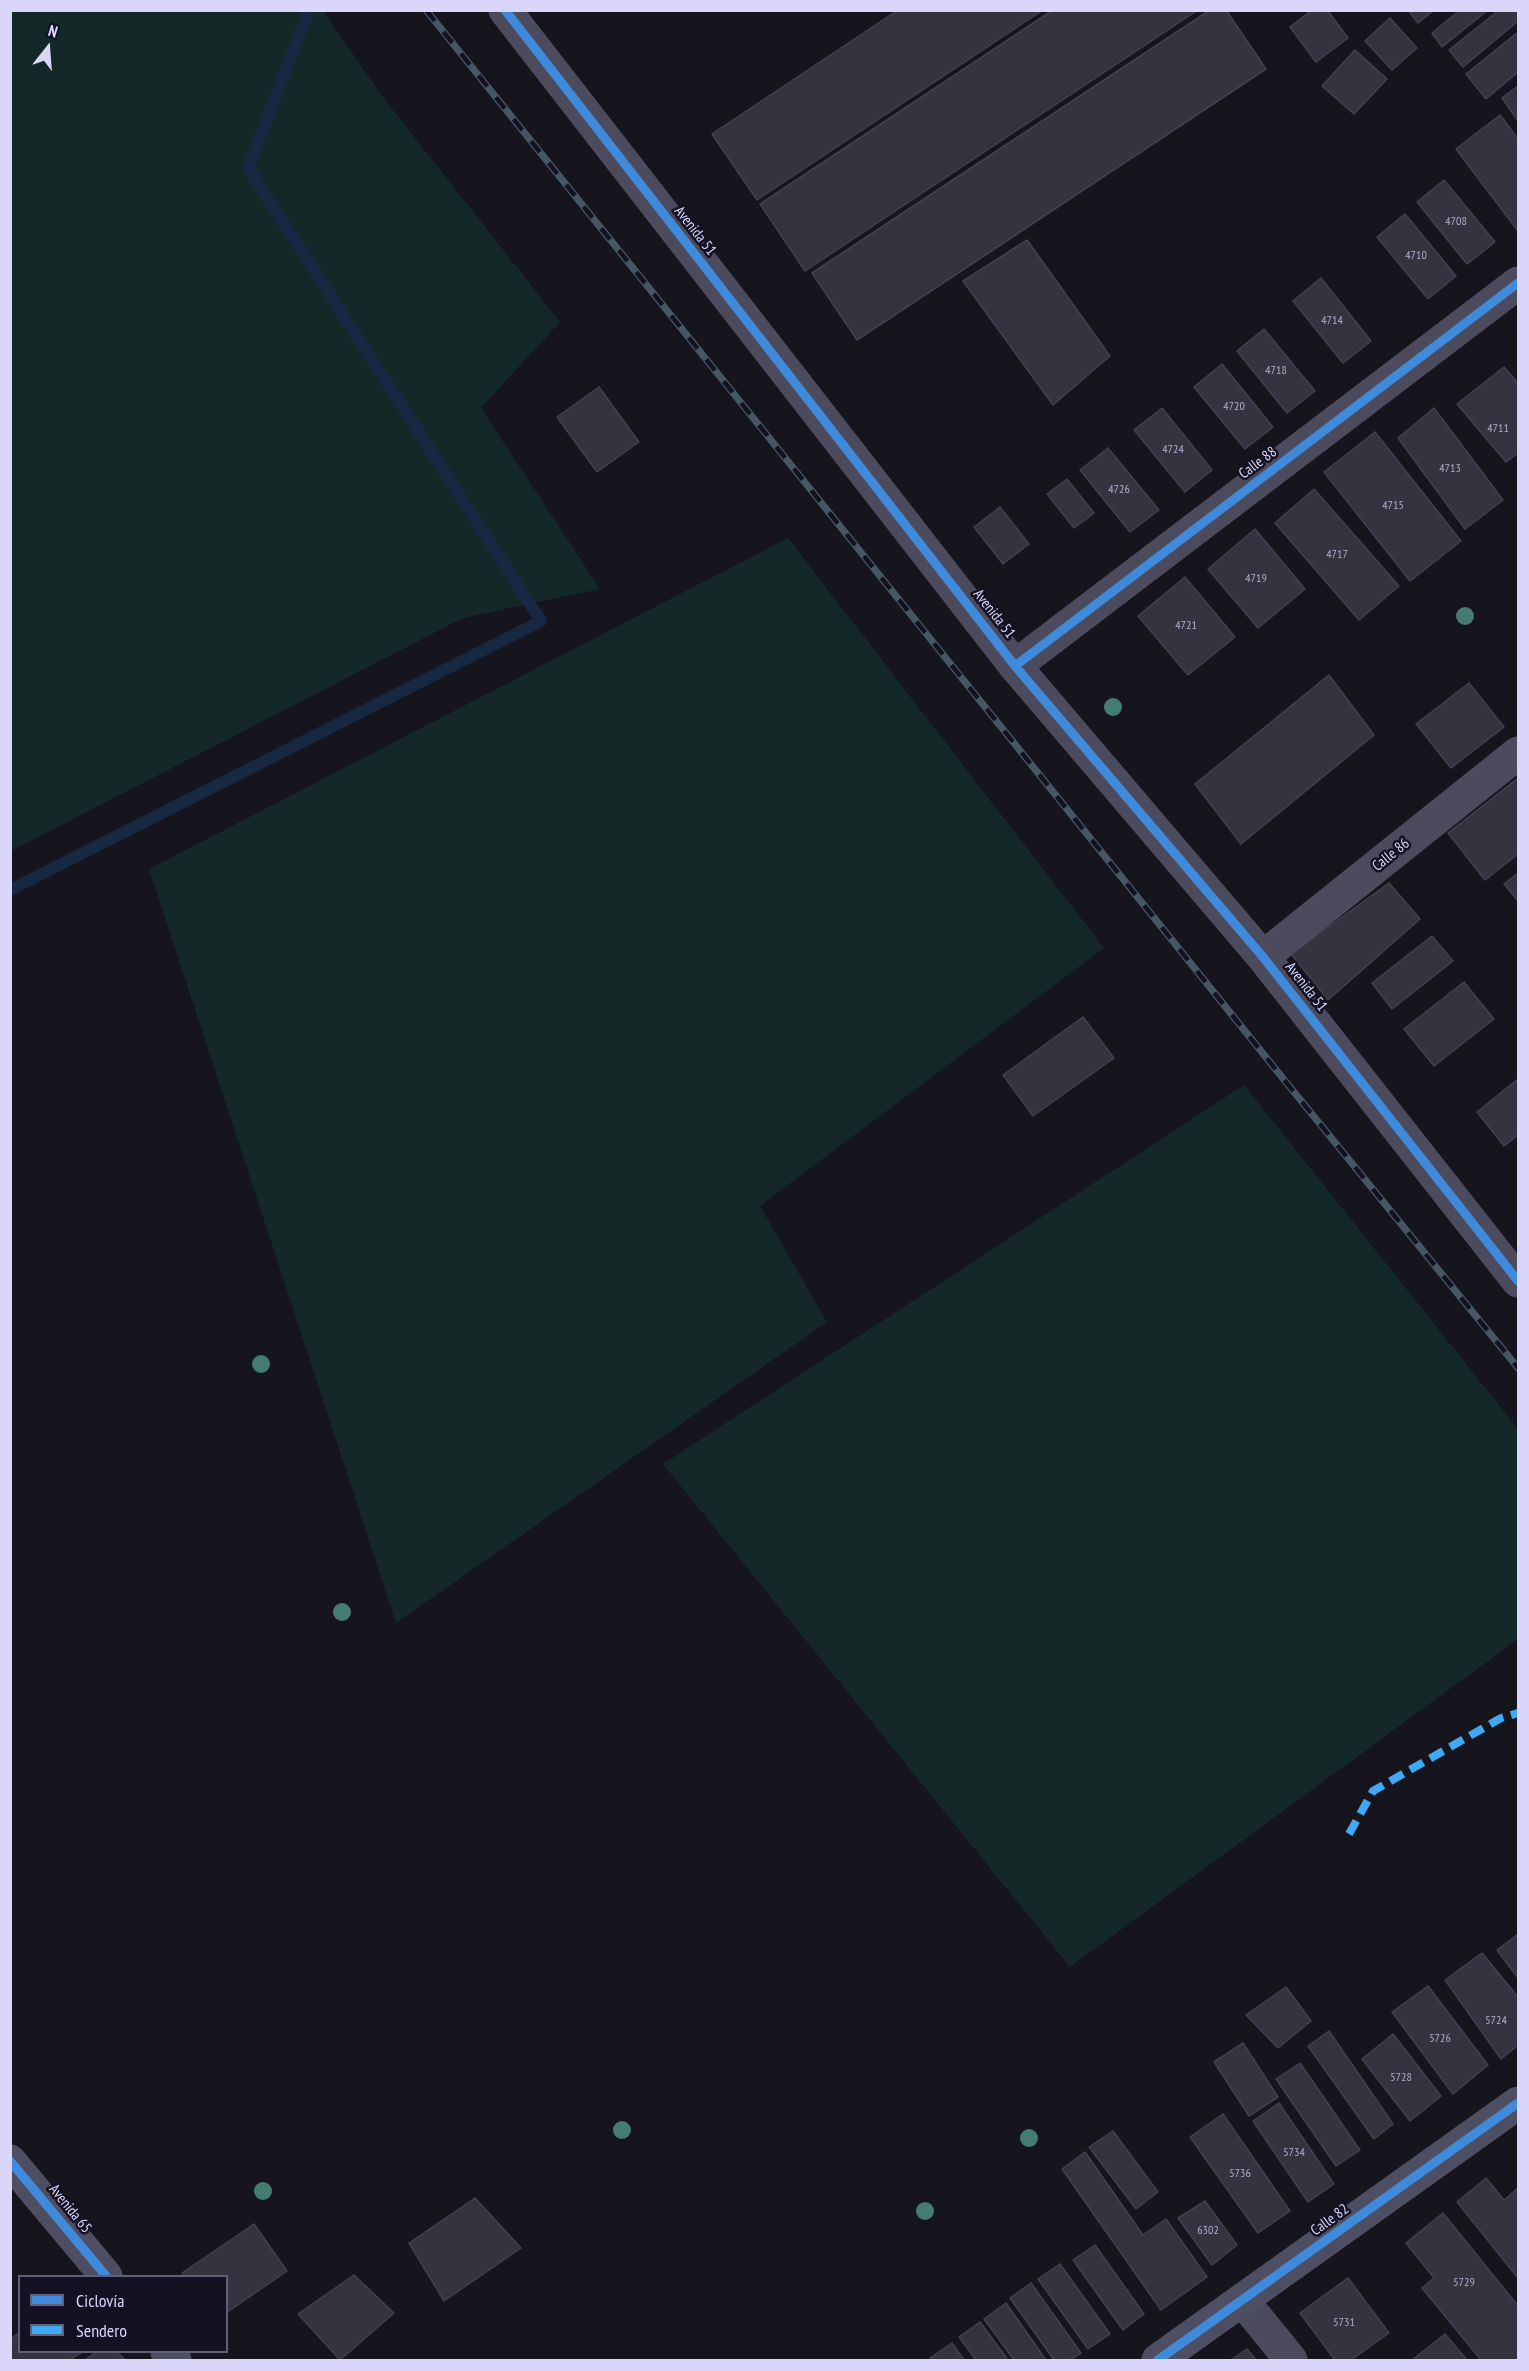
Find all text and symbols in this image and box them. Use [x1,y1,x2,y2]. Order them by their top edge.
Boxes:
north arrow [18,18,78,78]
text: N [46,20,60,42]
street label: Avenida 51 [670,203,720,259]
house number: 4708 [1445,215,1467,229]
house number: 4710 [1405,249,1427,263]
house number: 4714 [1321,314,1343,328]
house number: 4718 [1265,364,1287,378]
house number: 4720 [1223,400,1245,414]
house number: 4711 [1487,422,1509,436]
house number: 4724 [1162,443,1184,457]
street label: Calle 88 [1236,443,1280,483]
house number: 4713 [1439,462,1461,476]
house number: 4726 [1108,483,1130,497]
house number: 4715 [1382,499,1404,513]
house number: 4717 [1326,548,1348,562]
house number: 4719 [1245,572,1267,586]
street label: Avenida 51 [969,586,1019,642]
house number: 4721 [1175,619,1197,633]
street label: Calle 86 [1369,835,1413,875]
street label: Avenida 51 [1281,959,1331,1015]
house number: 5724 [1485,2014,1507,2028]
house number: 5726 [1429,2032,1451,2046]
house number: 5728 [1390,2071,1412,2085]
house number: 5734 [1283,2146,1305,2160]
house number: 5736 [1229,2167,1251,2181]
street label: Avenida 65 [45,2181,95,2237]
street label: Calle 82 [1308,2200,1352,2240]
house number: 6302 [1197,2224,1219,2238]
legend [18,2275,228,2353]
house number: 5729 [1453,2276,1475,2290]
text: Ciclovía [76,2289,124,2312]
house number: 5731 [1333,2316,1355,2330]
text: Sendero [76,2319,127,2342]

